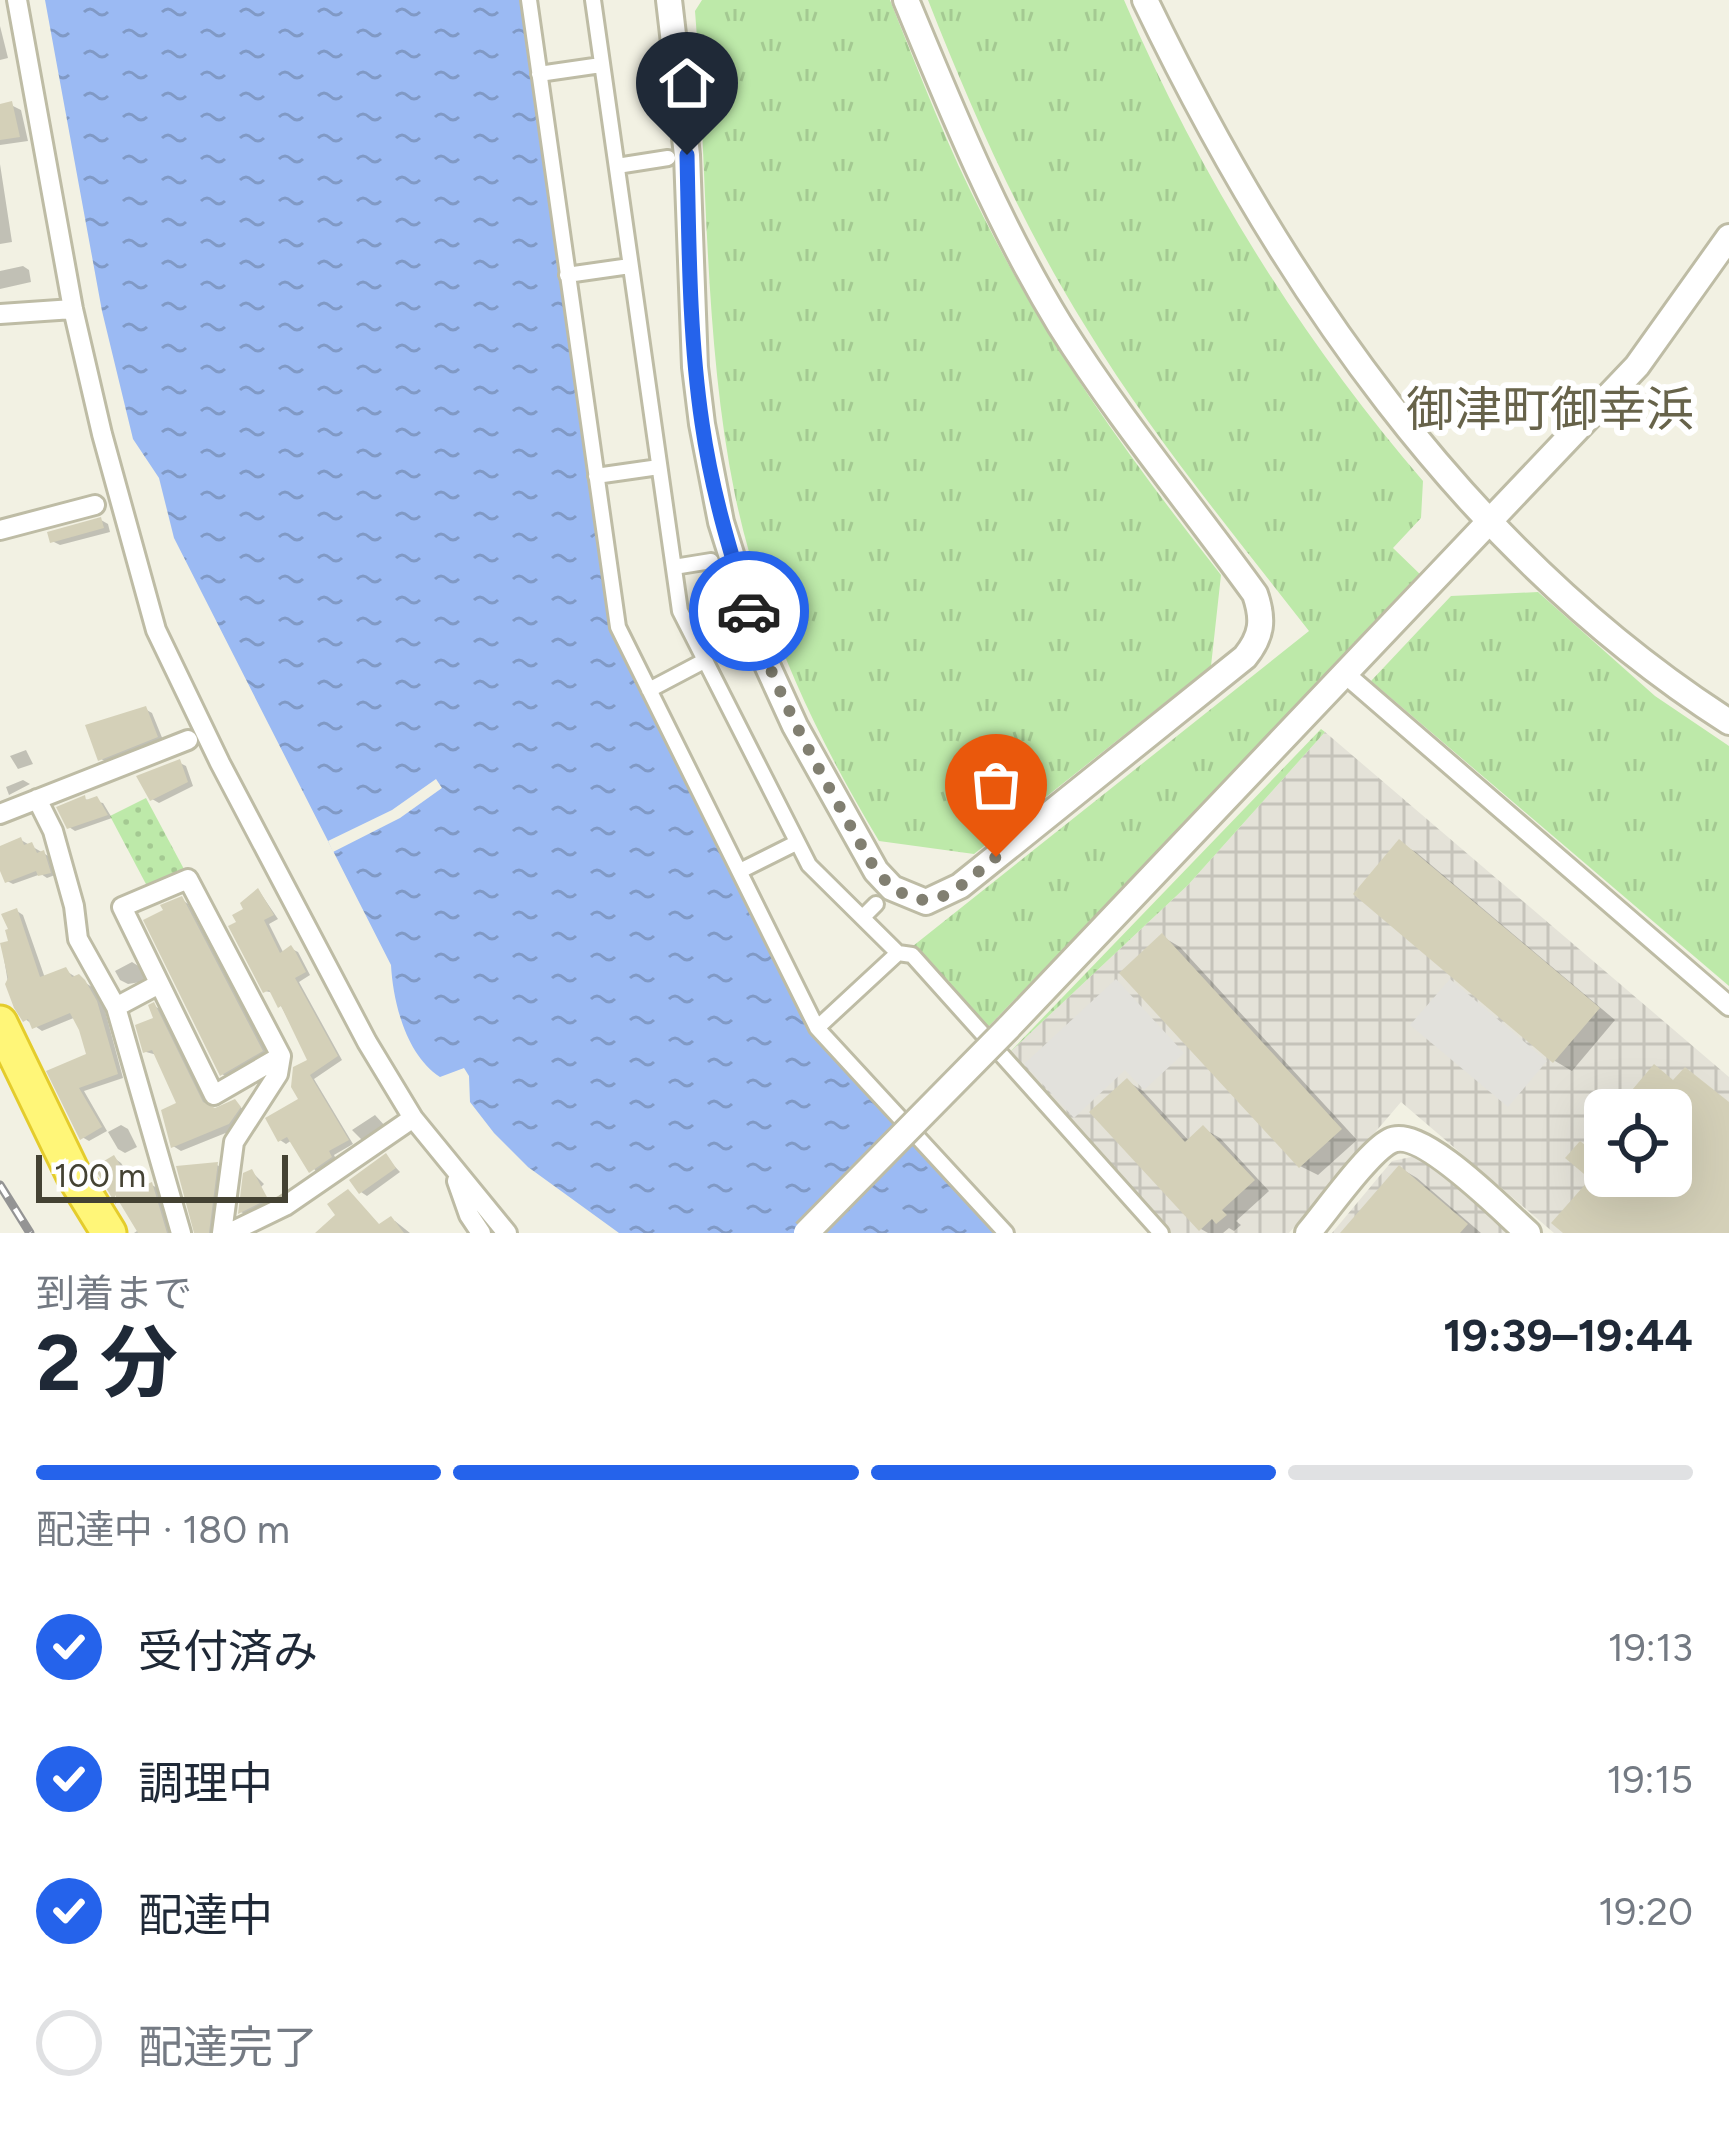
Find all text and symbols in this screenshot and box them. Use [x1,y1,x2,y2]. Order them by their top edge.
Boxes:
pin [636,32,738,155]
icon: home [654,50,720,116]
district label: 御津町御幸浜 [1406,380,1694,438]
courier [689,551,809,671]
icon: car [716,578,782,644]
pin [945,734,1047,857]
icon: bag [963,752,1029,818]
map controls [1584,1089,1692,1197]
button: locate [1584,1089,1692,1197]
scale bar [36,1149,288,1202]
text: 100 m [54,1156,146,1195]
text: 到着まで [36,1270,192,1317]
text: 19:39–19:44 [1443,1308,1693,1362]
text: 2 分 [36,1316,178,1410]
text: 配達中 · 180 m [36,1506,290,1553]
icon: check [36,1614,102,1680]
text: 受付済み [138,1624,318,1678]
text: 19:13 [1608,1624,1693,1671]
icon: check [36,1746,102,1812]
text: 調理中 [138,1756,273,1810]
text: 19:15 [1606,1756,1693,1803]
icon: check [36,1878,102,1944]
text: 配達中 [138,1888,273,1942]
text: 19:20 [1598,1888,1693,1935]
text: 配達完了 [138,2020,318,2074]

